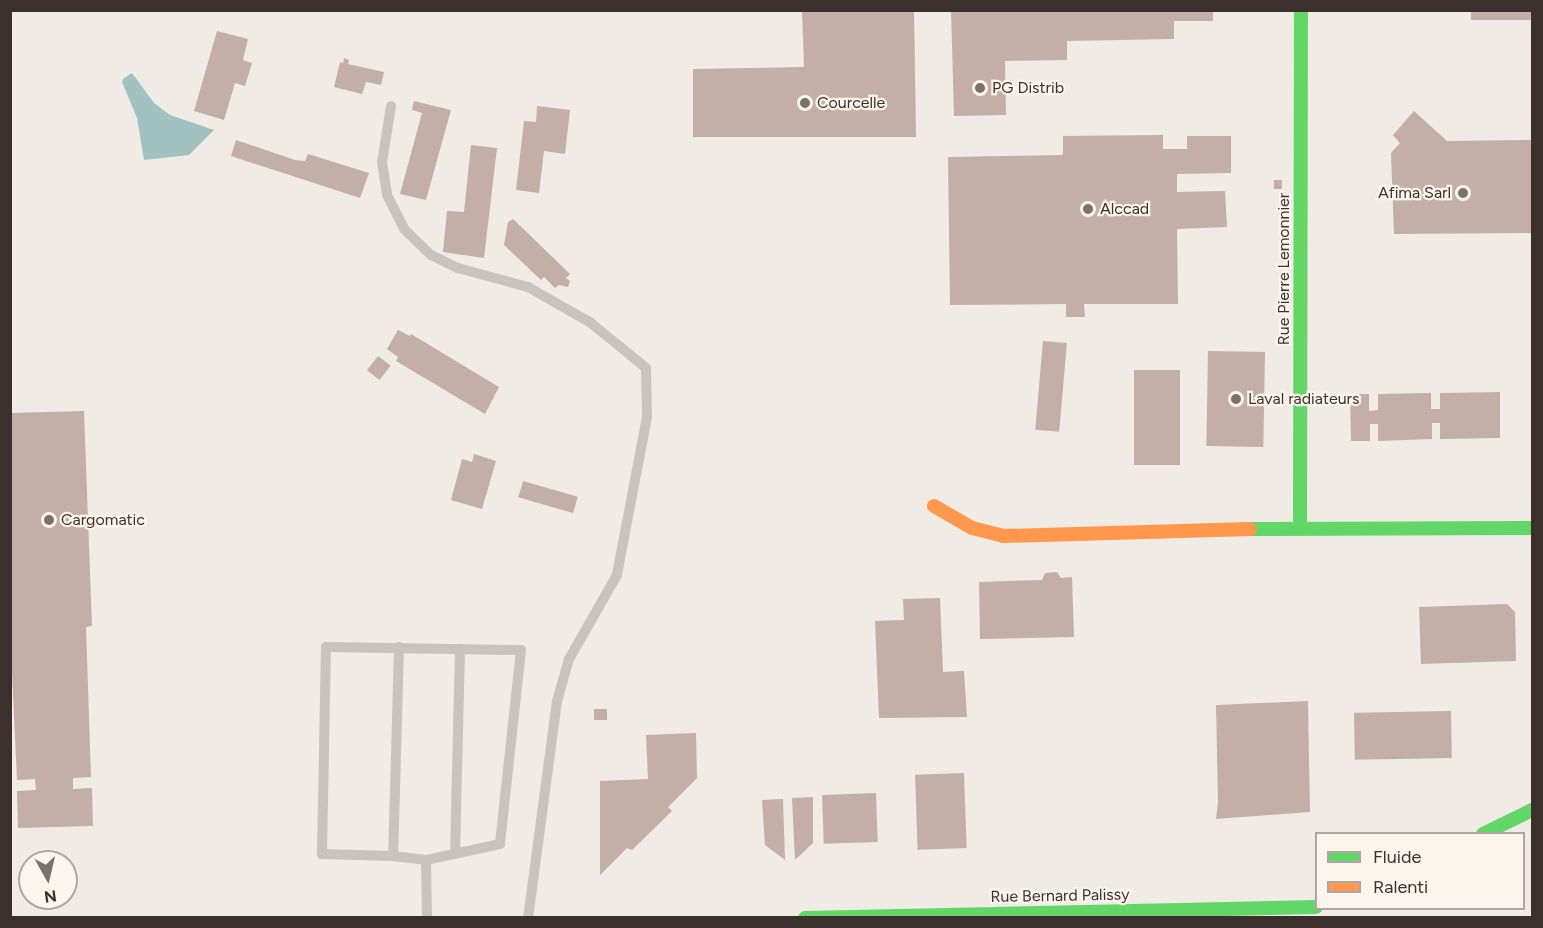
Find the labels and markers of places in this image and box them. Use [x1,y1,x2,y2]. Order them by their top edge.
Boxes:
place label: PG Distrib [992,78,1064,98]
marker: PG Distrib [973,81,987,95]
place label: Courcelle [817,93,885,113]
marker: Courcelle [798,96,812,110]
place label: Afima Sarl [1378,183,1451,203]
marker: Afima Sarl [1456,186,1470,200]
place label: Alccad [1100,199,1149,219]
marker: Alccad [1081,202,1095,216]
place label: Laval radiateurs [1248,389,1359,409]
marker: Laval radiateurs [1229,392,1243,406]
place label: Cargomatic [61,510,145,530]
marker: Cargomatic [42,513,56,527]

